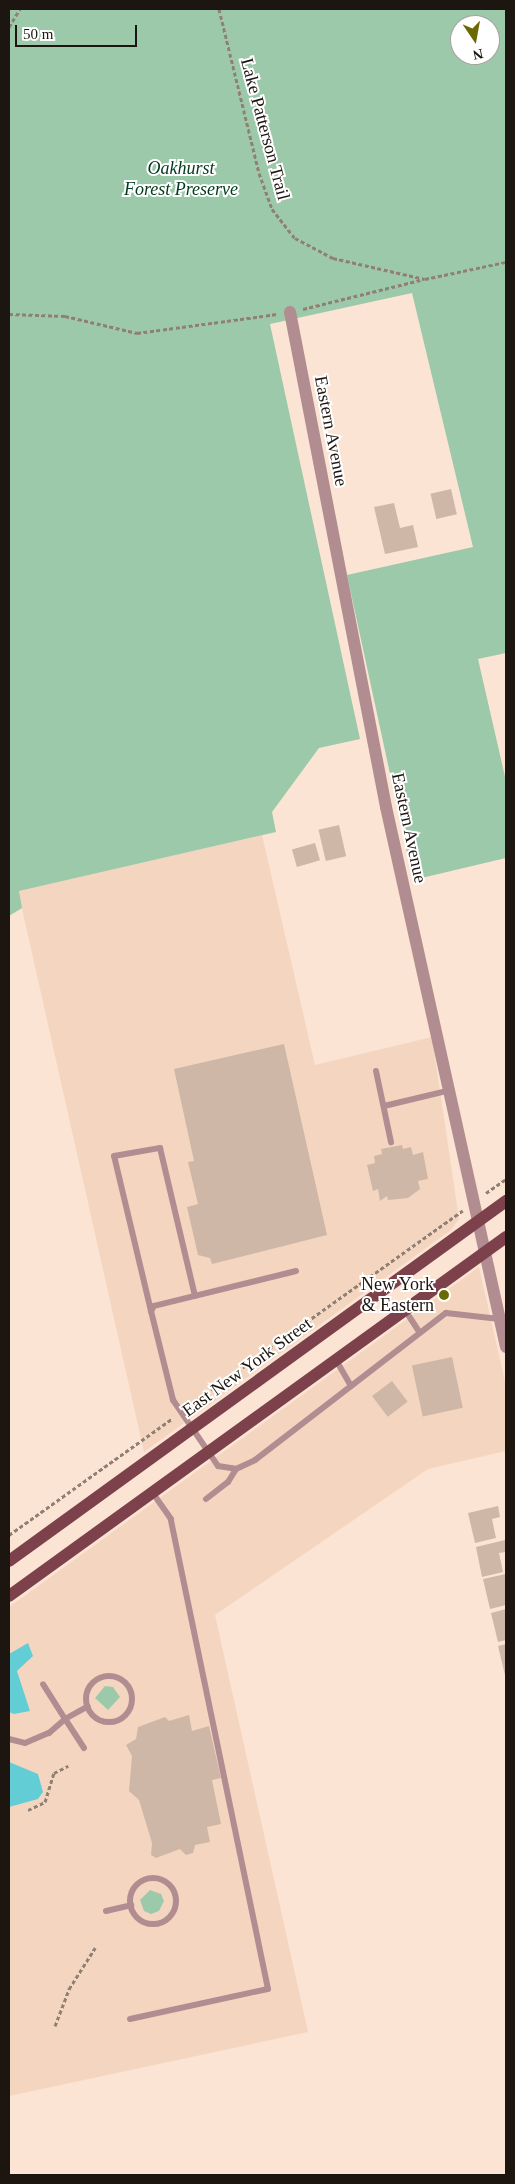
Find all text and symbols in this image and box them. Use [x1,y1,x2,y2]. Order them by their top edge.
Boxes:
scale bar [18,15,140,47]
north arrow [450,15,500,65]
text: 50 m [23,26,53,42]
text: N [472,46,485,63]
street label: Lake Patterson Trail [236,56,294,202]
park label: Oakhurst Forest Preserve [124,158,238,200]
street label: Eastern Avenue [310,373,352,489]
street label: Eastern Avenue [387,770,431,886]
place label: New York & Eastern [360,1274,434,1316]
marker: New York & Eastern [438,1289,450,1301]
street label: East New York Street [178,1313,316,1421]

